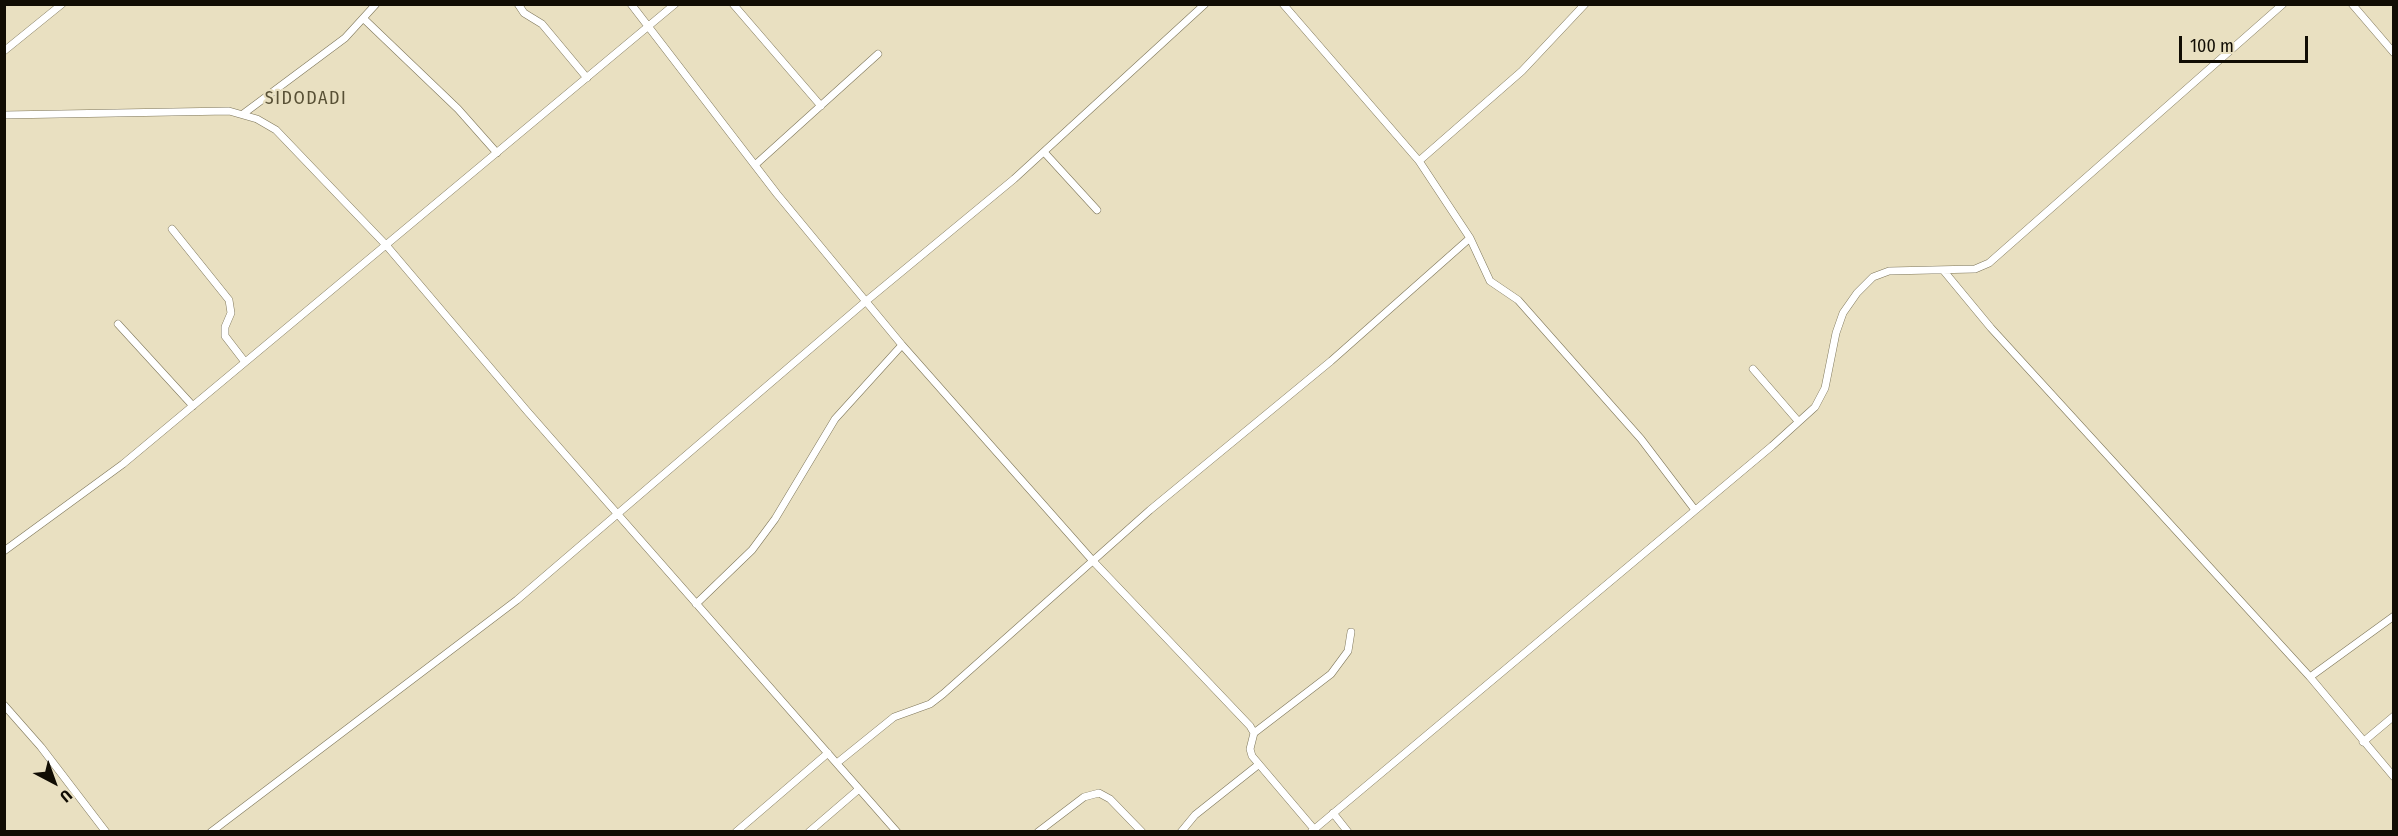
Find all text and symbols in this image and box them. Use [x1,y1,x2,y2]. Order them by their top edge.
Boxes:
scale bar [2182,24,2311,62]
text: 100 m [2190,35,2234,57]
district label: SIDODADI [265,88,347,110]
north arrow [24,752,84,812]
text: U [56,786,76,806]

